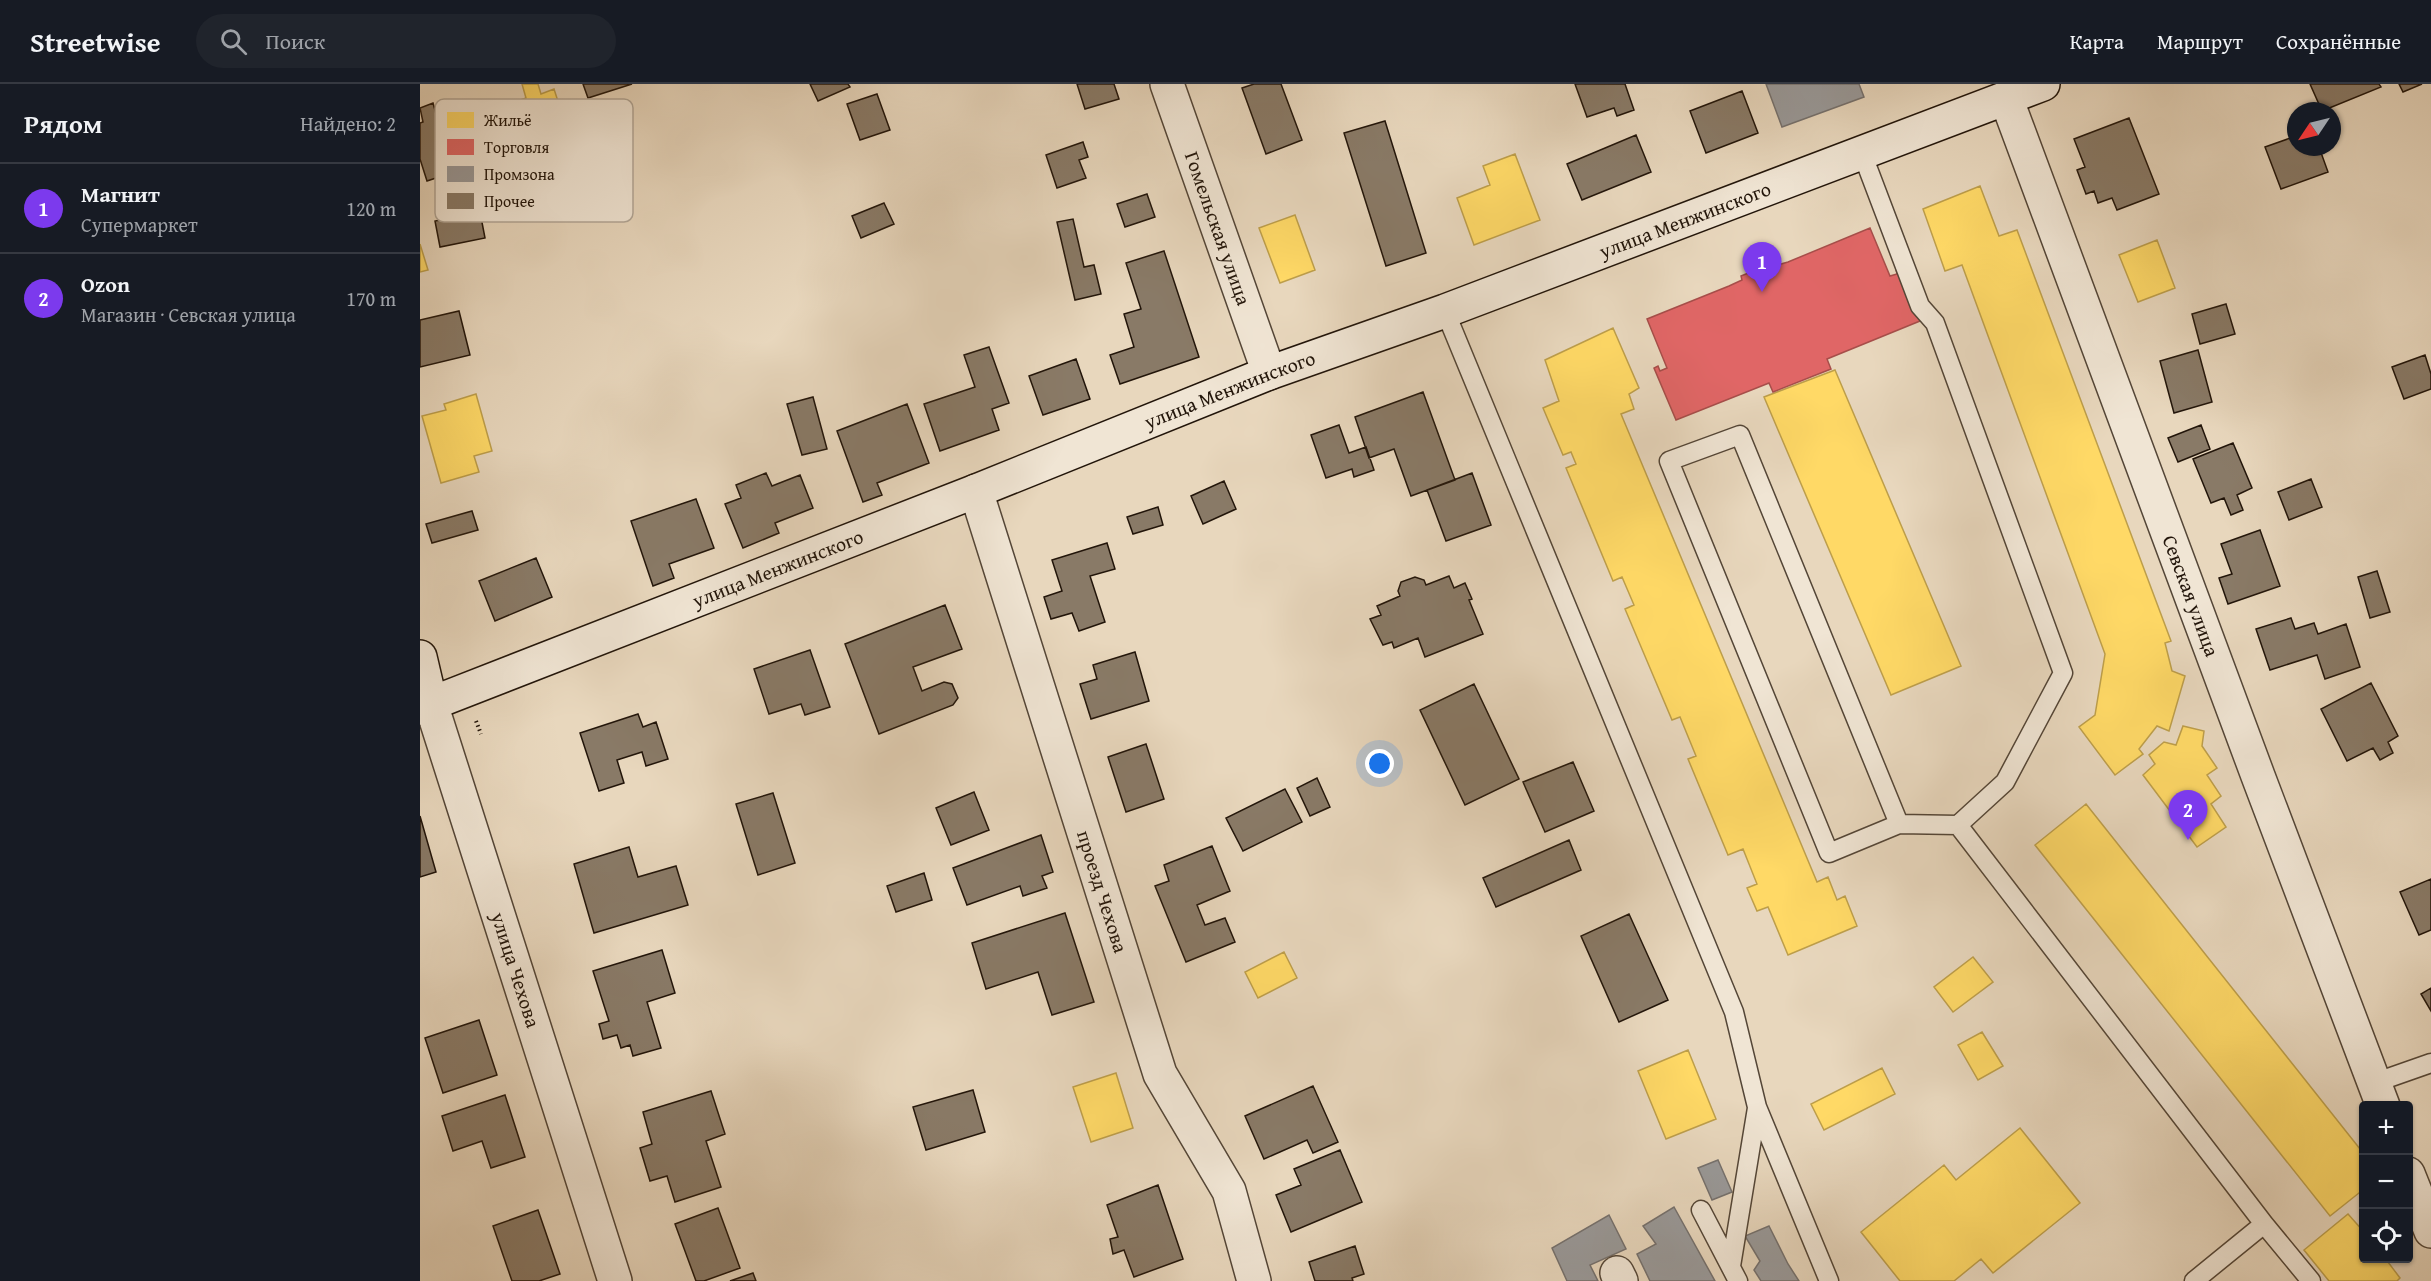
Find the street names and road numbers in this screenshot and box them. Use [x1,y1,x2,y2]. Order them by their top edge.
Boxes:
street label: Гомельская улица [1178,147,1259,310]
street label: улица Менжинского [1594,174,1775,266]
street label: улица Менжинского [1139,343,1319,436]
street label: улица Менжинского [687,521,867,615]
street label: Севская улица [2156,531,2227,661]
street label: проезд Чехова [1070,826,1136,957]
street label: улица Чехова [484,907,548,1032]

